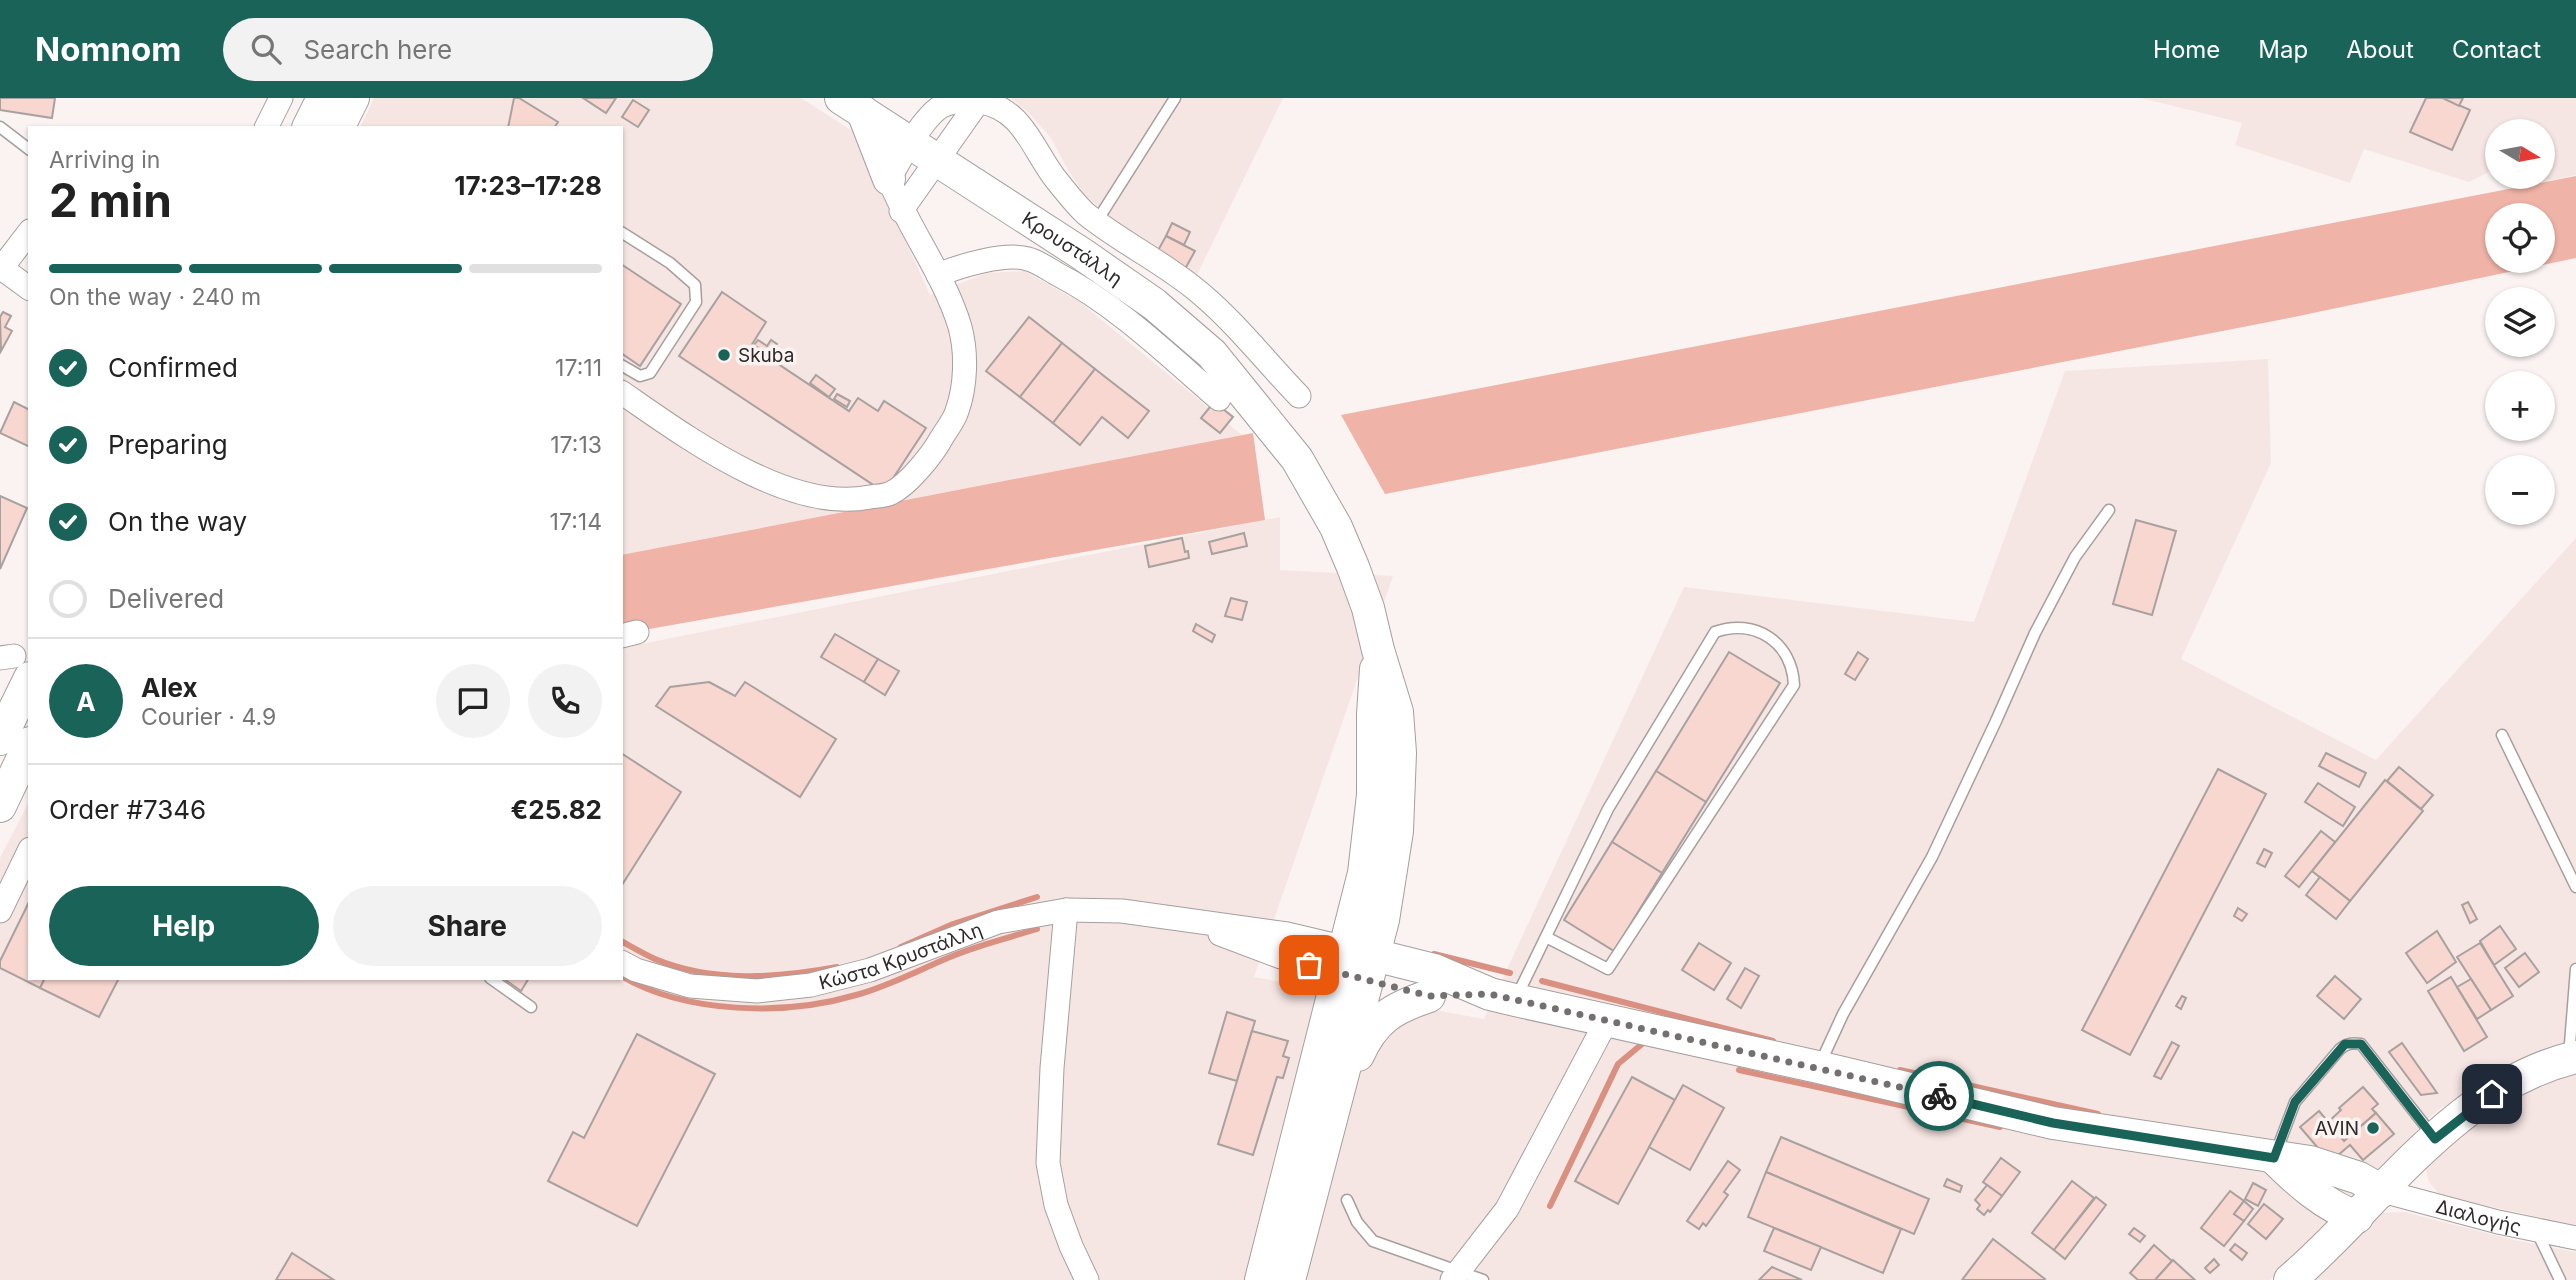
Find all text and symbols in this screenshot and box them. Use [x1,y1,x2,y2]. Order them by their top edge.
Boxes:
search box [223,18,713,81]
text: Nomnom [35,29,181,69]
icon: search [247,30,285,68]
text: Search here [303,34,452,65]
text: Home [2153,35,2220,64]
text: Map [2258,35,2308,64]
text: About [2346,35,2414,64]
text: Contact [2452,35,2541,64]
north arrow [2485,119,2555,189]
map controls [2485,119,2555,525]
text: Arriving in [49,146,160,174]
text: 17:23–17:28 [454,170,602,201]
text: 2 min [49,172,172,228]
button: locate [2485,203,2555,273]
street label: Κρουστάλλη [1018,207,1127,290]
text: On the way · 240 m [49,283,261,311]
button: layers [2485,287,2555,357]
place label: Skuba [738,344,794,367]
marker: Skuba [716,347,732,363]
icon: check [49,349,87,387]
text: Confirmed [108,352,238,383]
text: 17:11 [555,354,602,382]
button: + [2485,371,2555,441]
icon: check [49,426,87,464]
text: Preparing [108,429,228,460]
text: 17:13 [550,431,602,459]
button: − [2485,455,2555,525]
icon: check [49,503,87,541]
text: On the way [108,506,247,537]
text: 17:14 [550,508,602,536]
text: Delivered [108,583,224,614]
button: chat [436,664,510,738]
button: phone [528,664,602,738]
text: Alex [141,672,198,703]
text: A [76,686,96,717]
text: Courier · 4.9 [141,703,276,731]
text: Order #7346 [49,794,206,825]
text: €25.82 [511,794,602,825]
button: Help [49,886,319,966]
button: Share [333,886,602,966]
street label: Κώστα Κρυστάλλη [816,917,985,994]
pin [1279,935,1339,995]
icon: bag [1290,946,1328,984]
courier [1904,1061,1974,1131]
pin [2462,1064,2522,1124]
icon: home [2473,1075,2511,1113]
icon: bike [1920,1077,1958,1115]
place label: AVIN [2315,1117,2359,1140]
marker: AVIN [2365,1120,2381,1136]
street label: Διαλογής [2434,1194,2523,1238]

